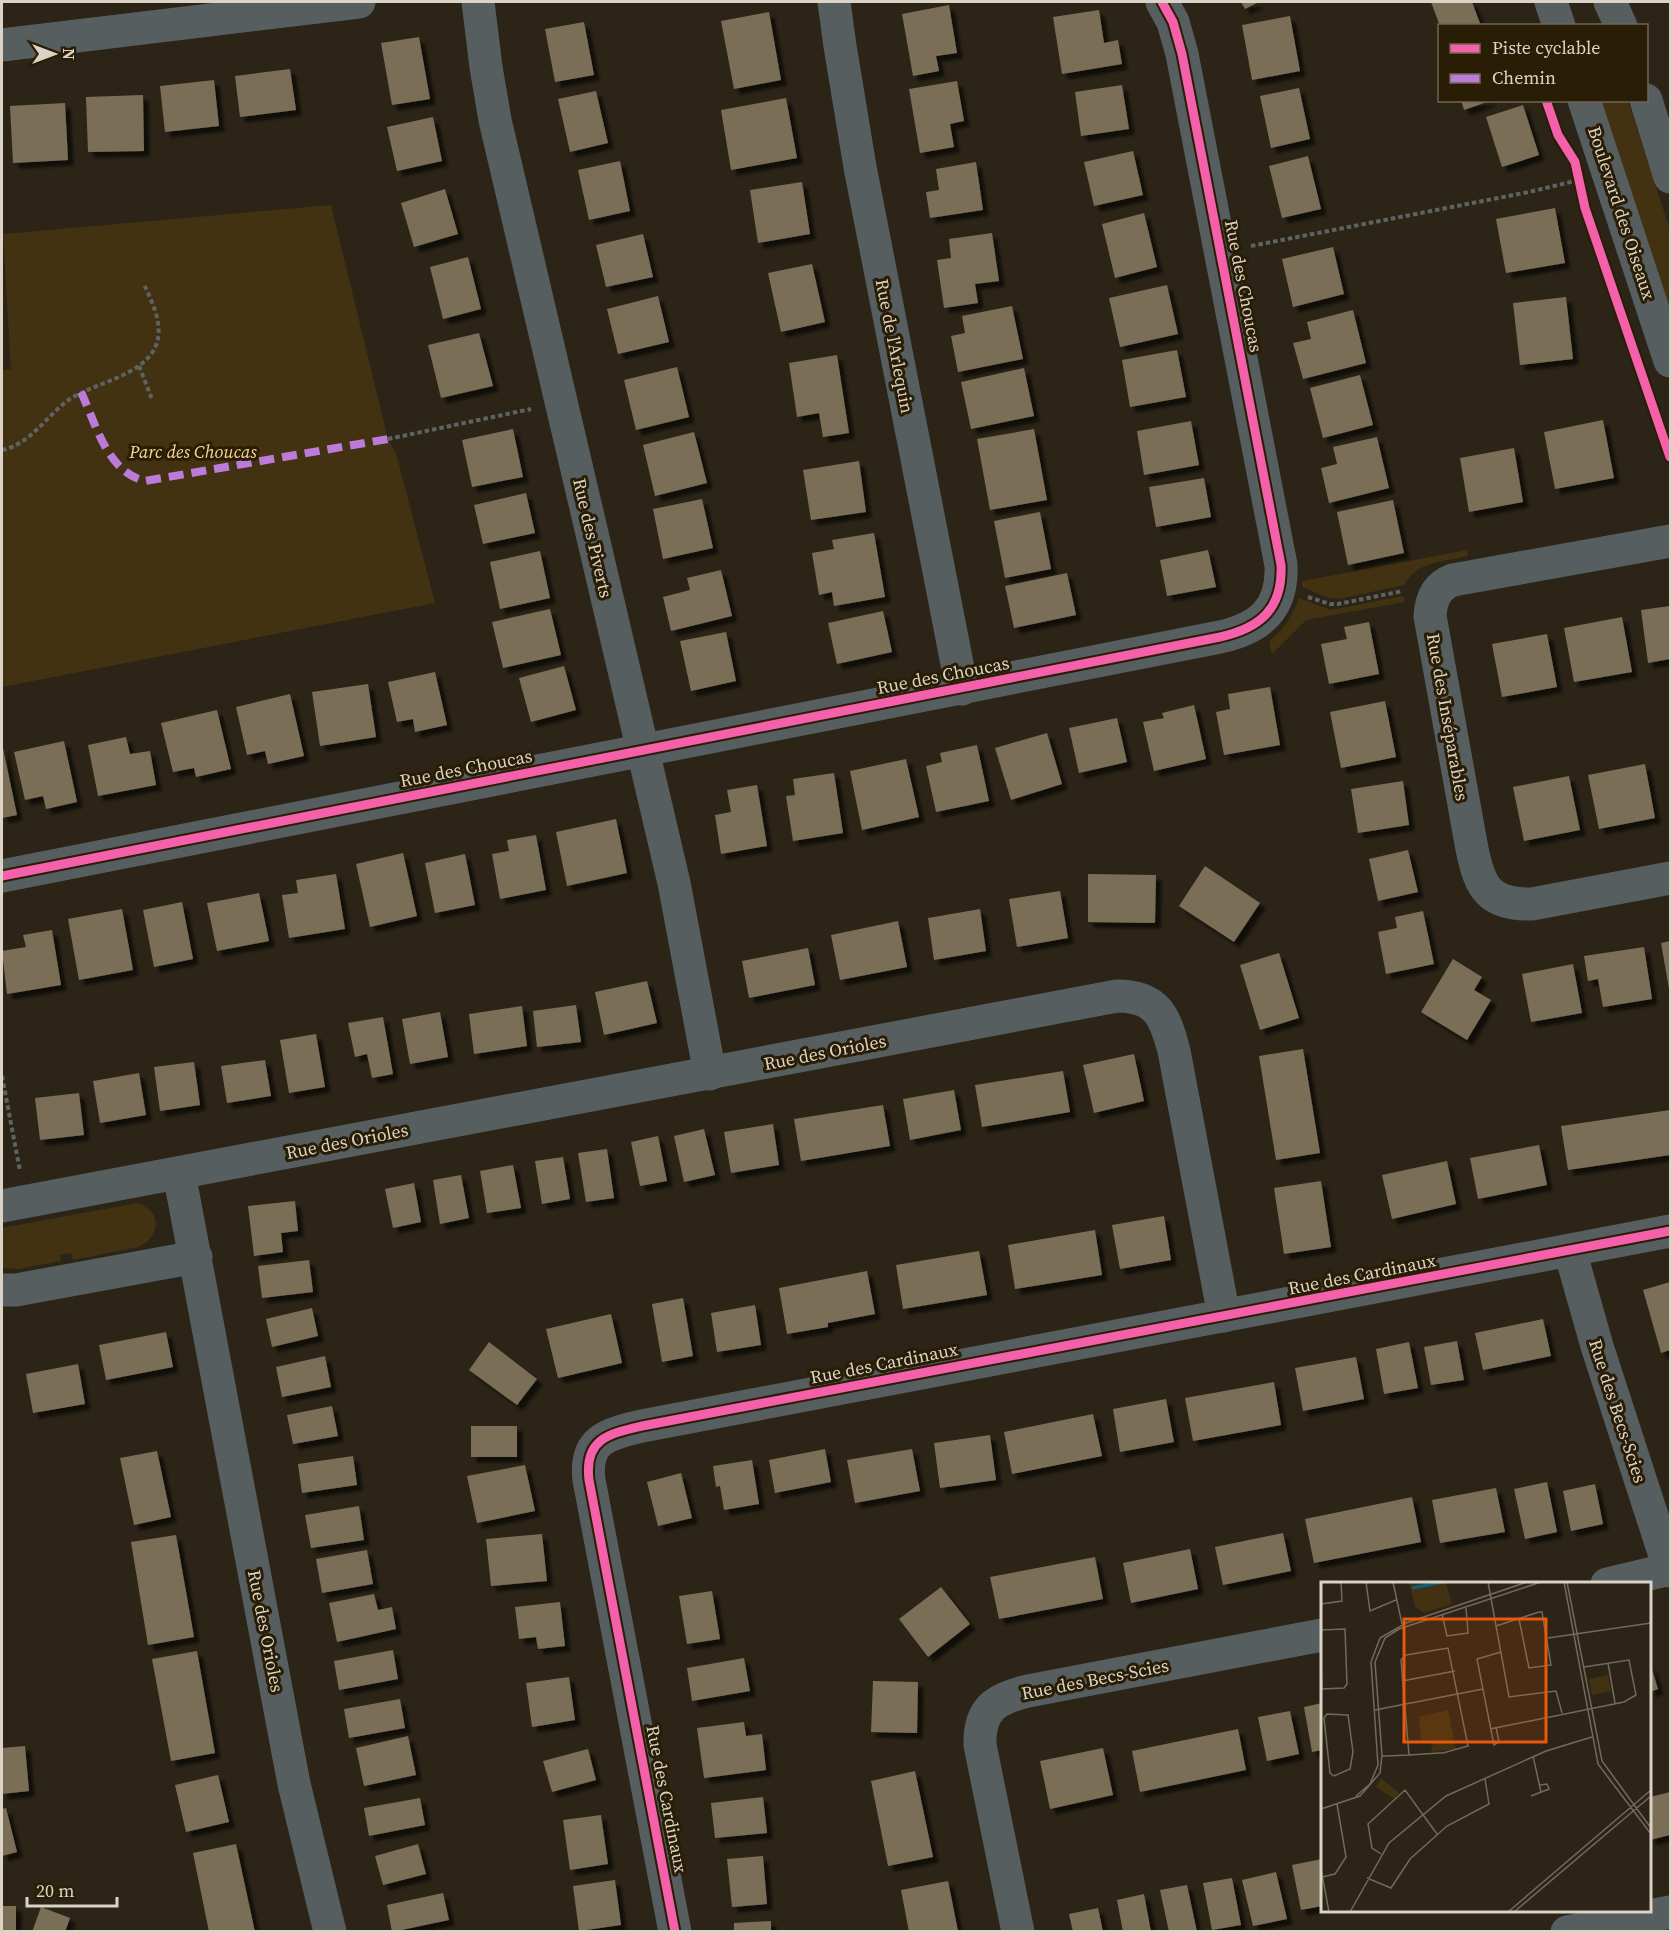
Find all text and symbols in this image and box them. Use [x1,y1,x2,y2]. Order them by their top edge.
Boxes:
north arrow [24,24,84,84]
legend [1438,24,1648,102]
text: Piste cyclable [1492,35,1601,60]
text: N [58,48,80,60]
text: Chemin [1492,65,1556,90]
street label: Boulevard des Oiseaux [1582,123,1662,303]
street label: Rue des Choucas [1219,218,1269,355]
street label: Rue de l'Arlequin [870,277,920,415]
park label: Parc des Choucas [128,439,257,464]
street label: Rue des Piverts [567,476,619,600]
street label: Rue des Inséparables [1421,631,1475,803]
street label: Rue des Choucas [875,650,1012,700]
street label: Rue des Choucas [398,743,535,793]
street label: Rue des Orioles [762,1028,889,1076]
street label: Rue des Orioles [284,1117,411,1165]
street label: Rue des Cardinaux [1286,1247,1439,1301]
street label: Rue des Cardinaux [808,1336,961,1390]
street label: Rue des Becs-Scies [1583,1336,1653,1486]
street label: Rue des Orioles [242,1568,290,1695]
inset map [1321,1582,1651,1912]
street label: Rue des Becs-Scies [1019,1652,1171,1706]
street label: Rue des Cardinaux [640,1723,694,1876]
scale bar [27,1870,117,1908]
text: 20 m [36,1878,74,1903]

